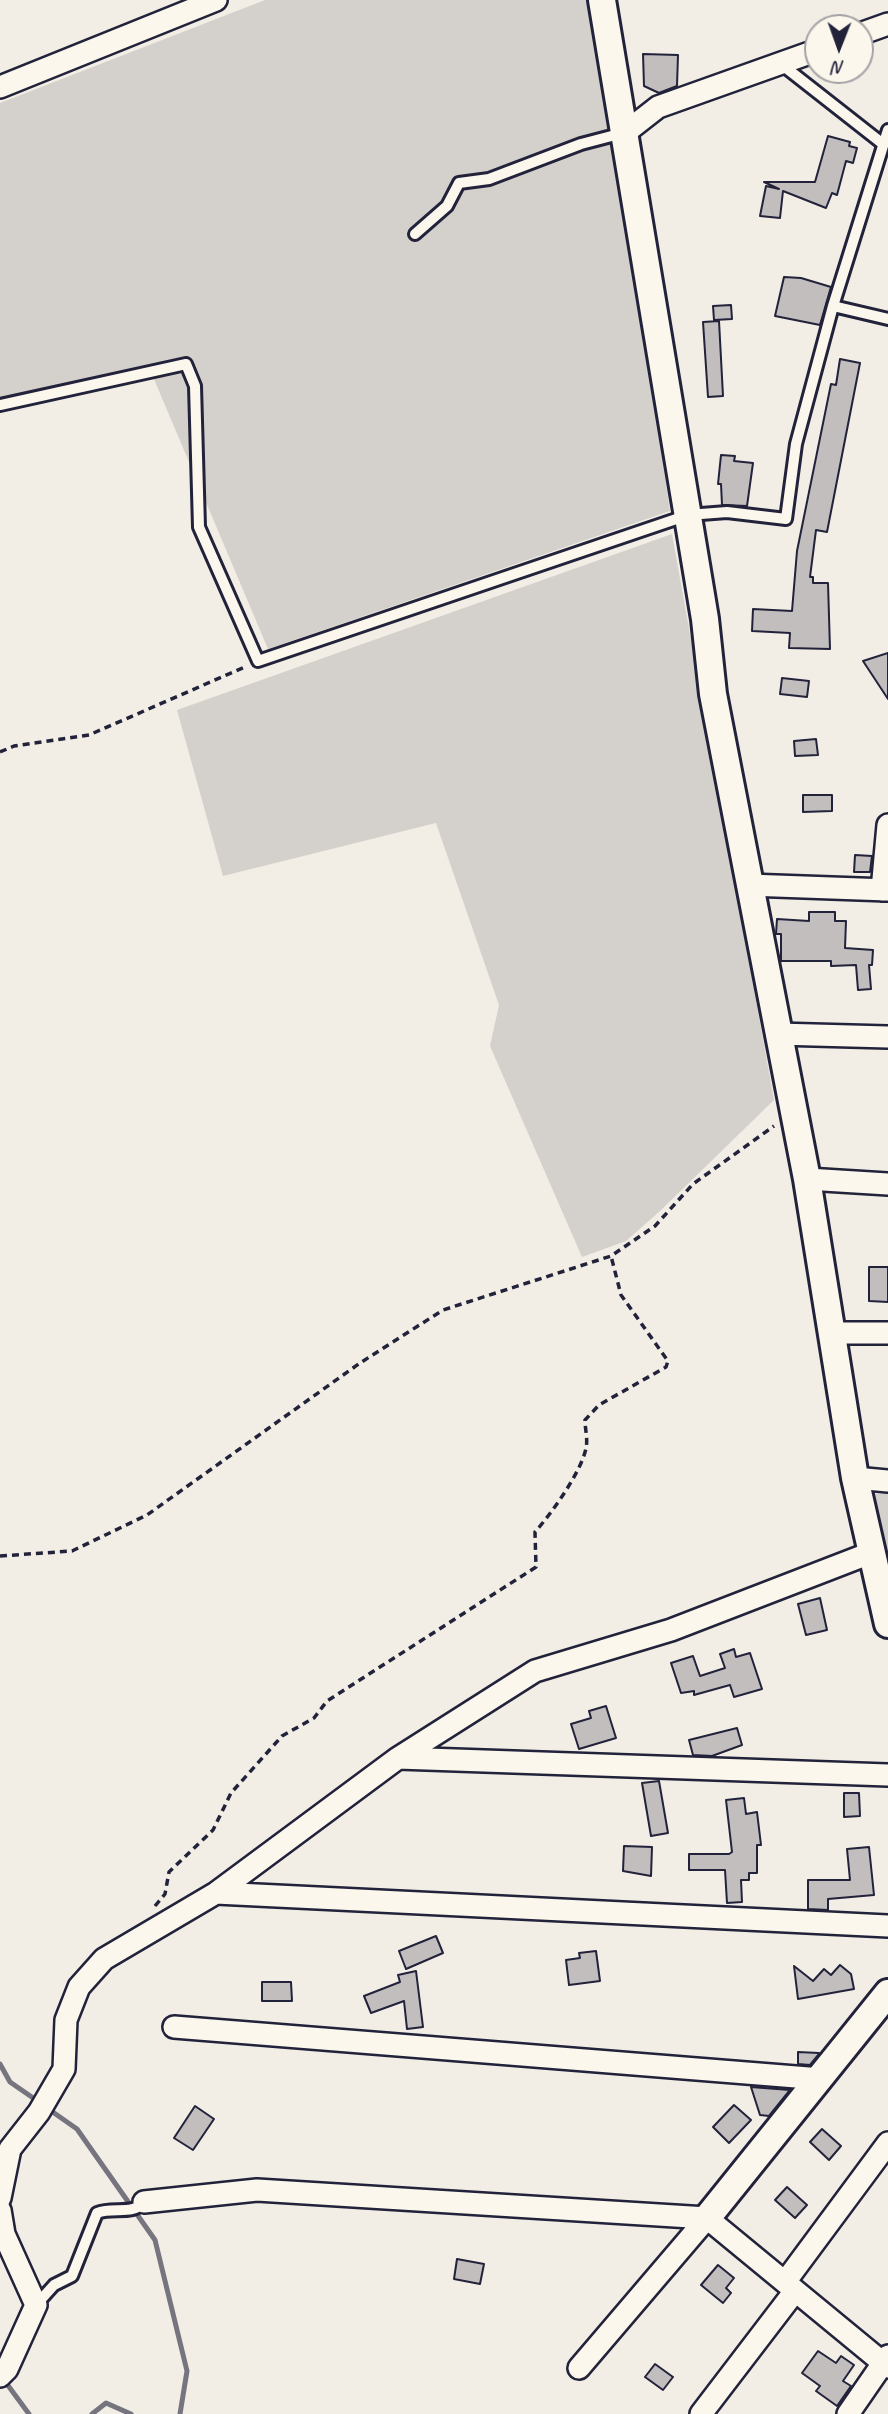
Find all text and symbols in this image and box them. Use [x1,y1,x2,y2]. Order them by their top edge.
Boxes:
north arrow [804,14,874,84]
text: N [833,56,845,80]

